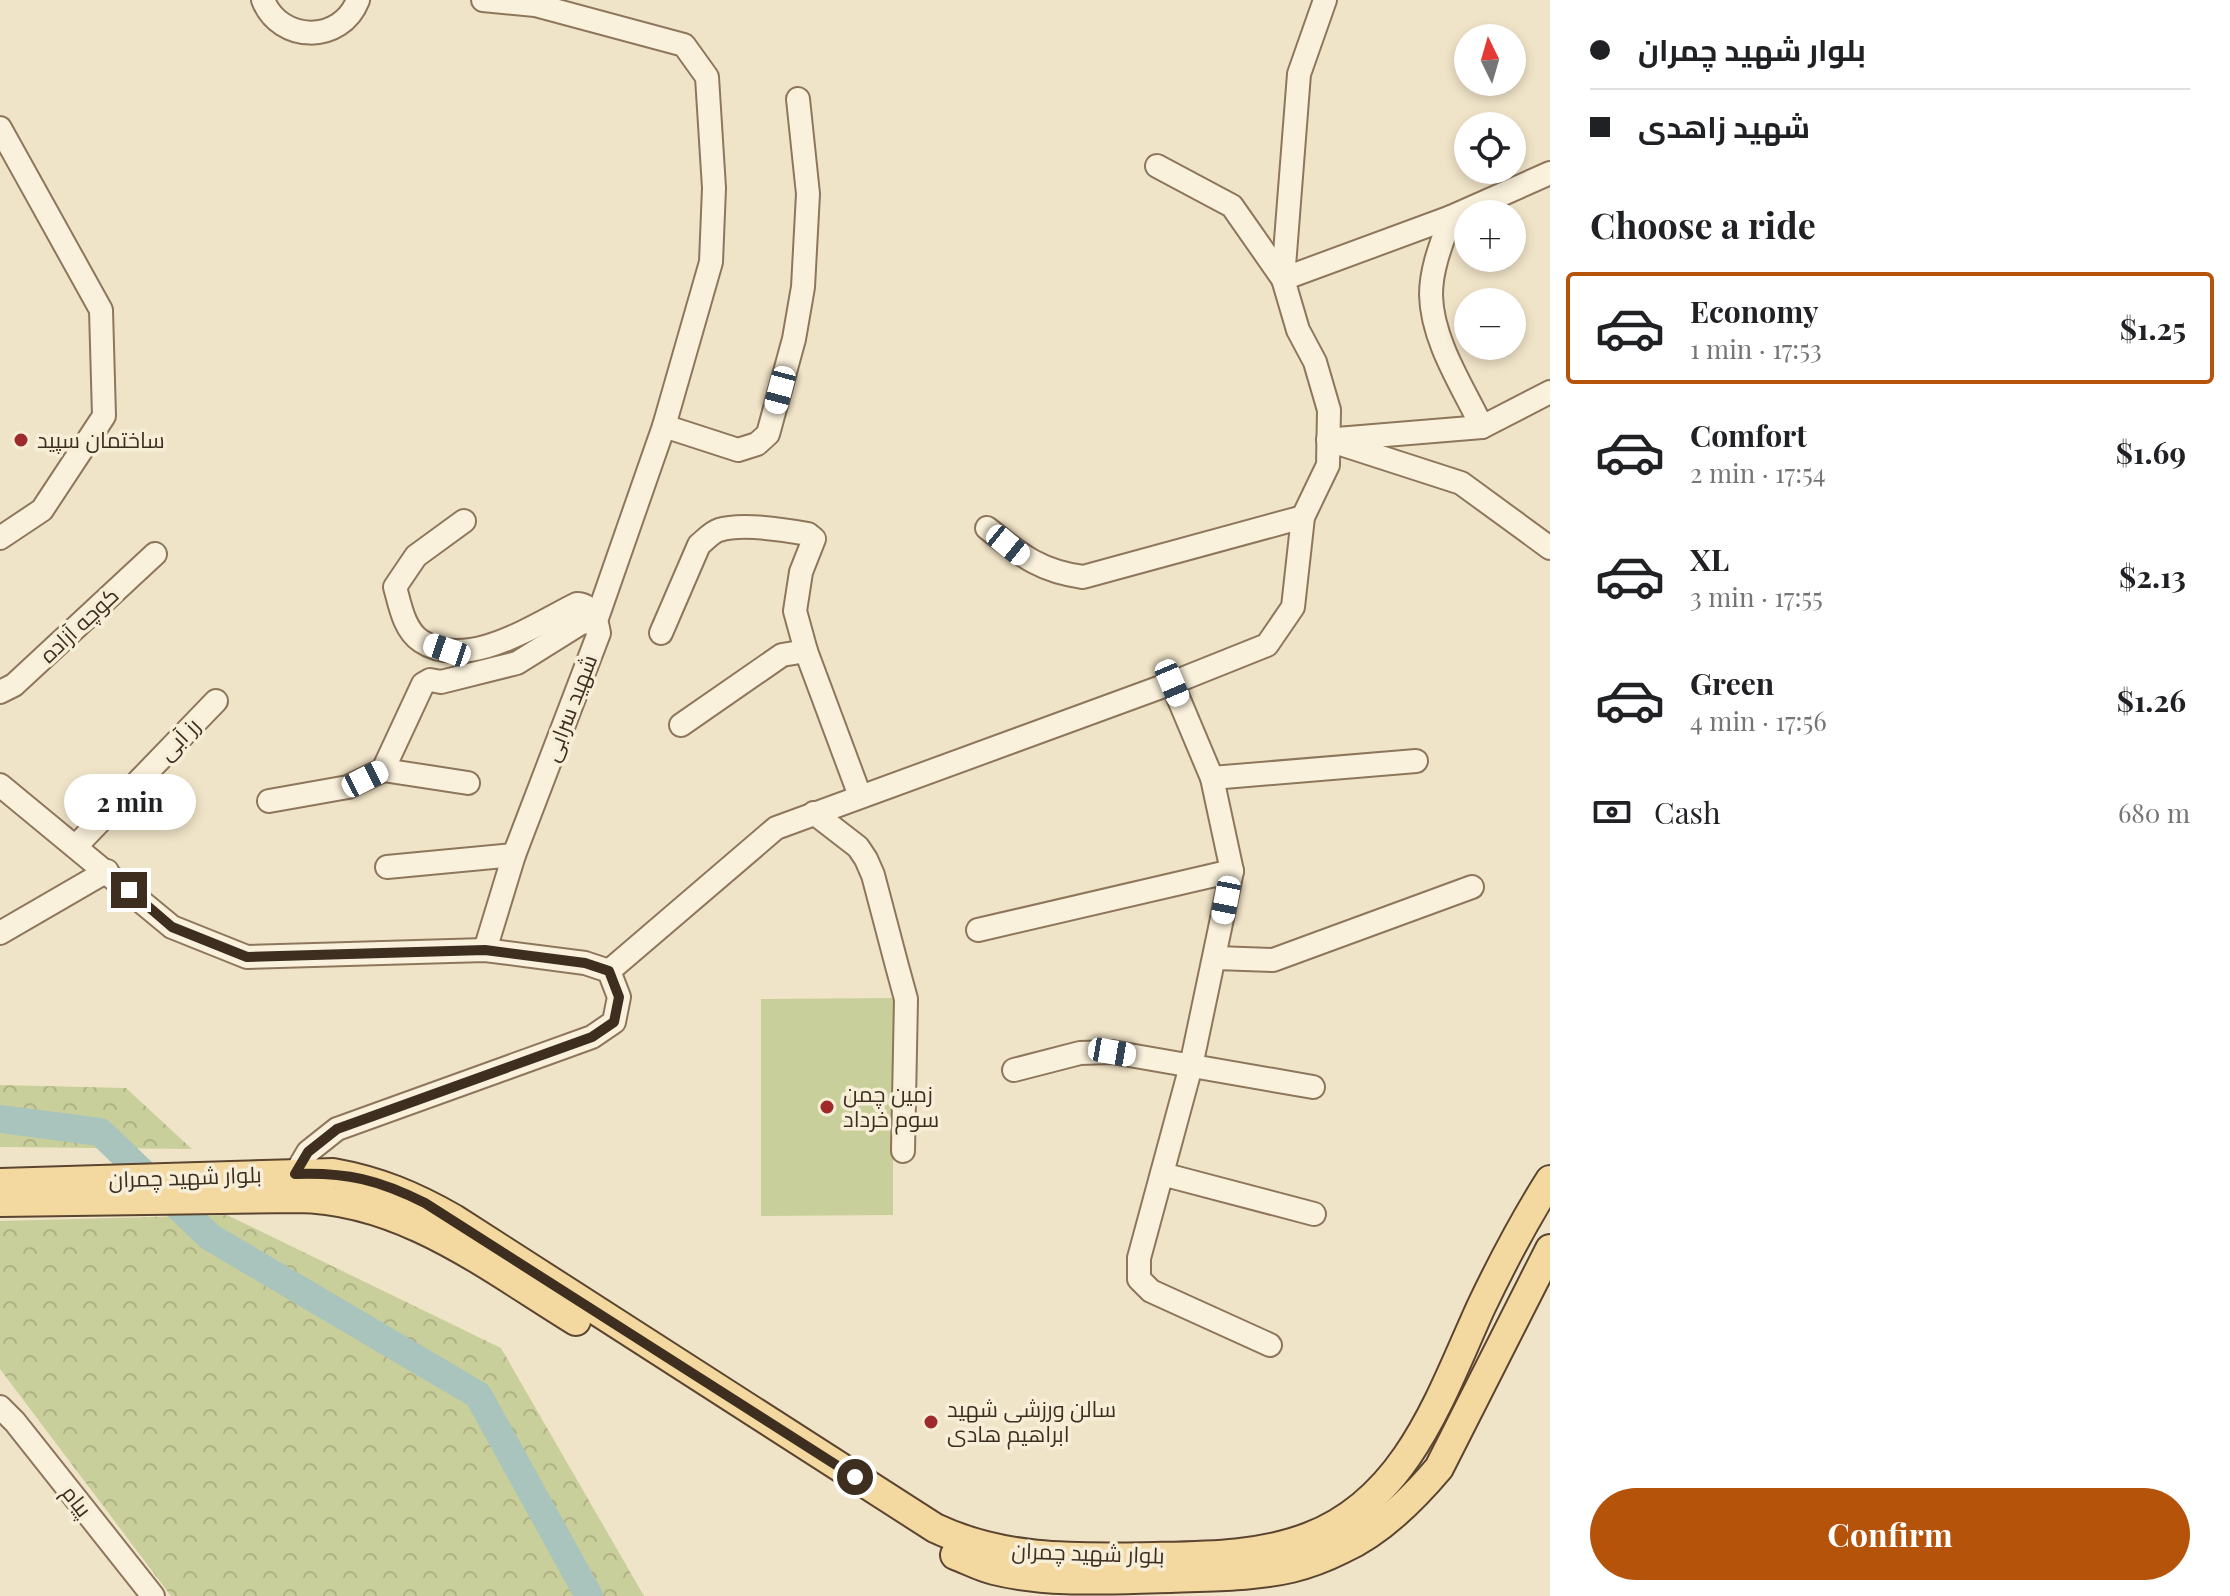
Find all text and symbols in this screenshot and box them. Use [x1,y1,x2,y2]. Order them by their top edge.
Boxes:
north arrow [1454,24,1526,96]
map controls [1454,24,1526,360]
text: بلوار شهید چمران [1638,29,1866,69]
text: شهید زاهدی [1638,106,1810,146]
button: locate [1454,112,1526,184]
button: + [1454,200,1526,272]
text: Choose a ride [1590,200,1816,248]
button: − [1454,288,1526,360]
text: Economy [1690,291,1819,331]
icon: car [1594,292,1666,364]
text: $1.25 [2120,308,2186,348]
text: 1 min · 17:53 [1690,331,1822,366]
car [762,364,798,416]
text: Comfort [1690,415,1807,455]
icon: car [1594,416,1666,488]
place label: ساختمان سپید [37,424,165,454]
marker: ساختمان سپید [12,431,30,449]
text: $1.69 [2116,432,2186,472]
text: 2 min · 17:54 [1690,455,1826,490]
car [982,521,1034,569]
text: XL [1690,539,1729,579]
icon: car [1594,540,1666,612]
text: $2.13 [2119,556,2186,596]
text: 3 min · 17:55 [1690,579,1823,614]
street label: کوچه آزاده [32,580,125,669]
car [420,631,474,669]
street label: شهید سرابی [535,650,603,765]
car [1152,656,1192,710]
text: Green [1690,663,1774,703]
icon: car [1594,664,1666,736]
text: $1.26 [2117,680,2186,720]
text: 4 min · 17:56 [1690,703,1827,738]
street label: رز آبی [151,711,206,766]
car [338,757,392,801]
callout: 2 min [63,774,195,830]
text: 2 min [96,784,164,819]
icon: cash [1590,790,1634,834]
text: Cash [1654,792,1721,832]
text: 680 m [2118,795,2190,830]
route end [111,872,147,908]
car [1210,874,1242,926]
car [1086,1036,1138,1068]
place label: زمین چمن سوم خرداد [843,1078,939,1135]
marker: زمین چمن سوم خرداد [818,1098,836,1116]
street label: بلوار شهید چمران [108,1158,262,1195]
place label: سالن ورزشی شهید ابراهیم هادی [947,1393,1116,1450]
marker: سالن ورزشی شهید ابراهیم هادی [922,1413,940,1431]
route start [837,1459,873,1495]
street label: پیام [54,1478,100,1524]
button: Confirm [1590,1488,2190,1580]
street label: بلوار شهید چمران [1011,1534,1165,1571]

